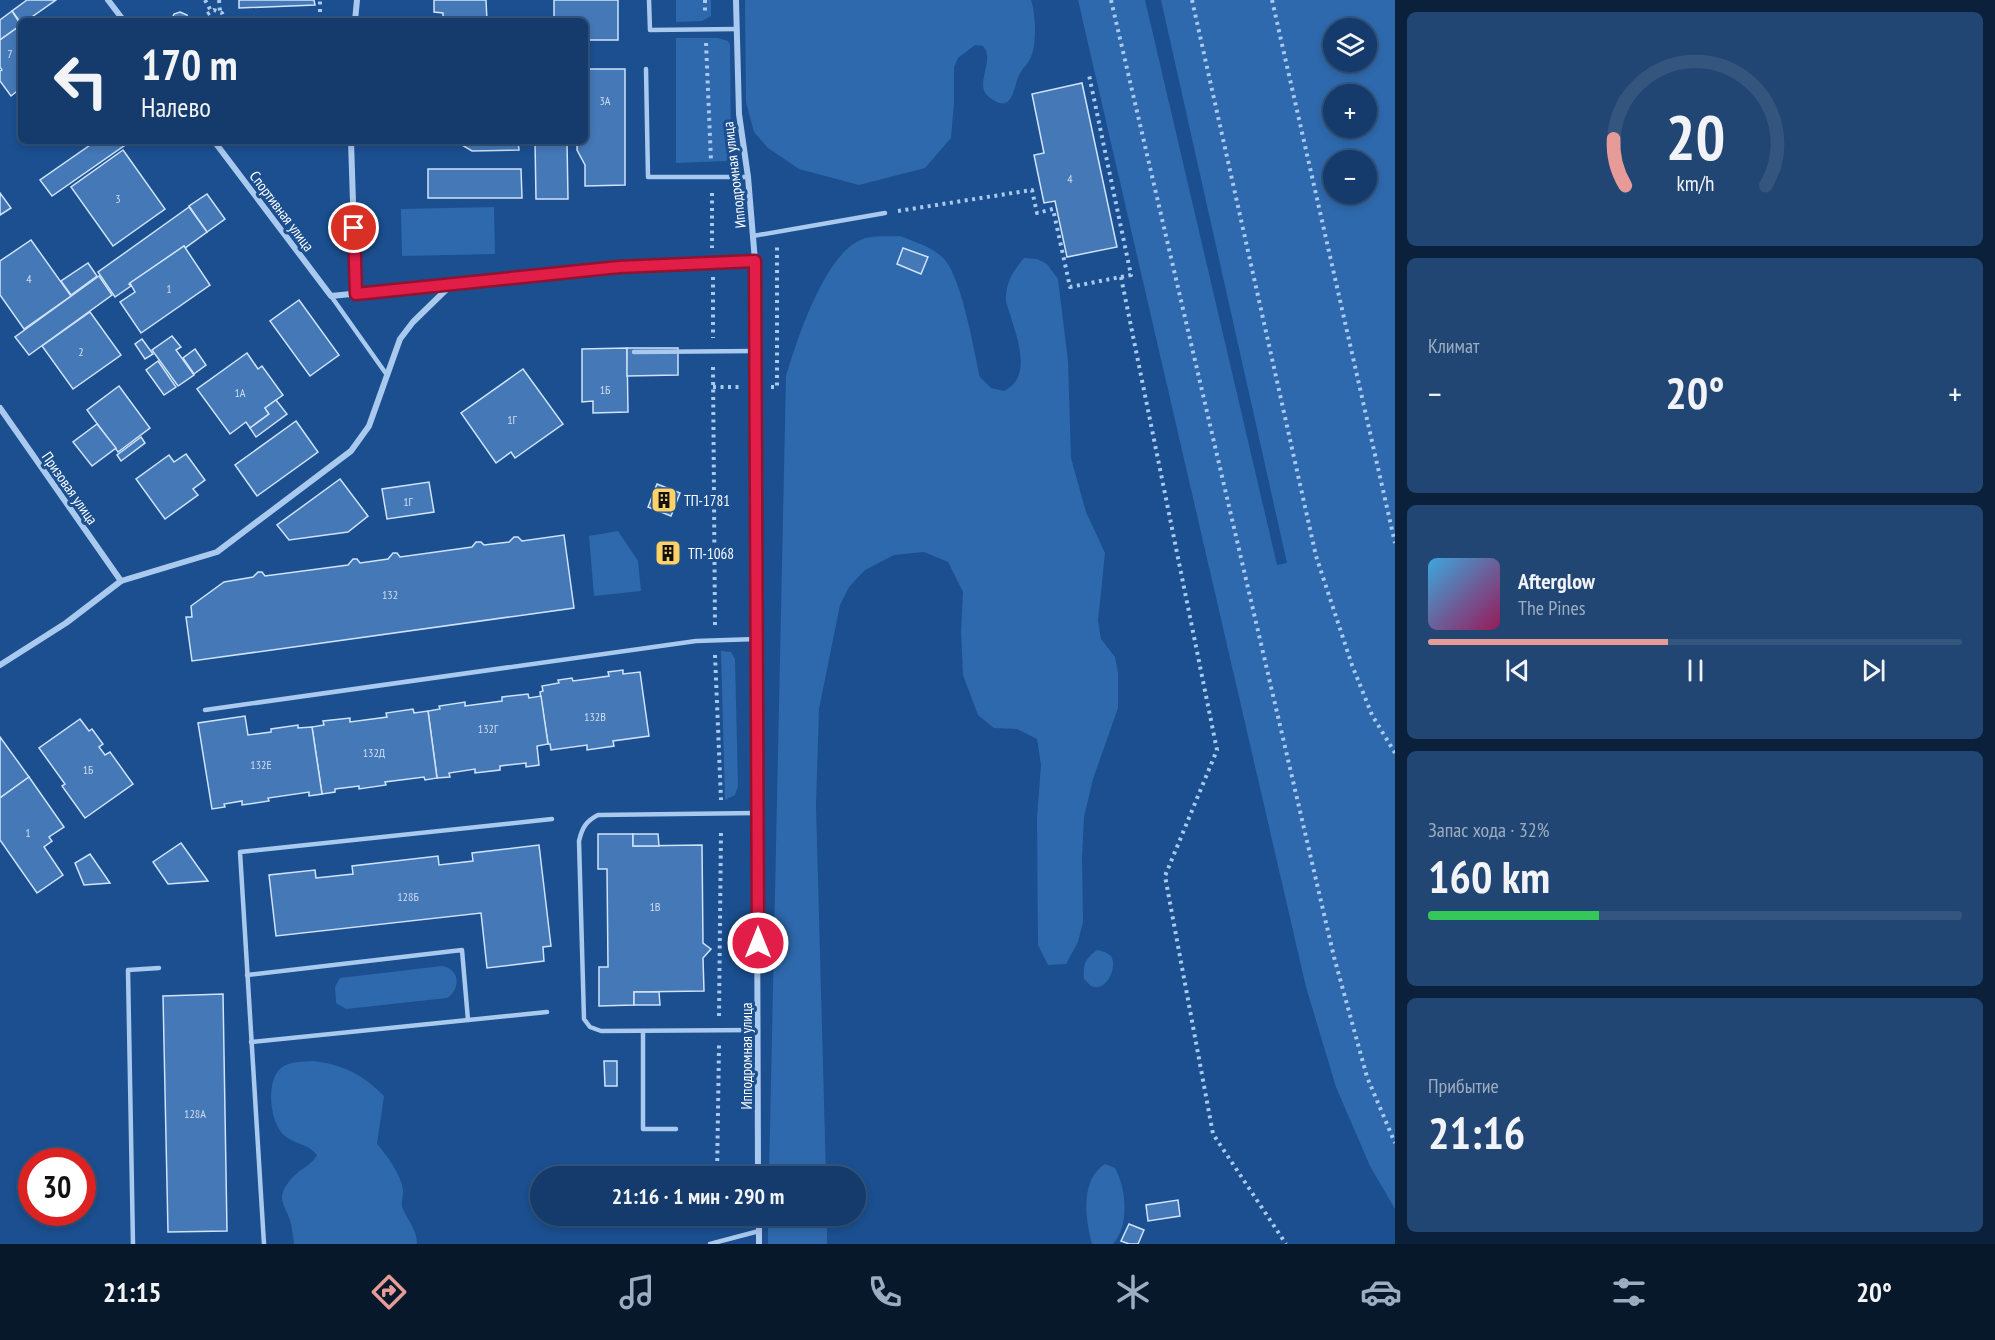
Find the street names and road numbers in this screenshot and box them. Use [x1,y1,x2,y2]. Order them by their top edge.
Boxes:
street label: Ипподромная улица [718,121,750,229]
street label: Спортивная улица [246,167,318,255]
street label: Призовая улица [38,448,102,528]
street label: Ипподромная улица [737,1002,756,1110]

